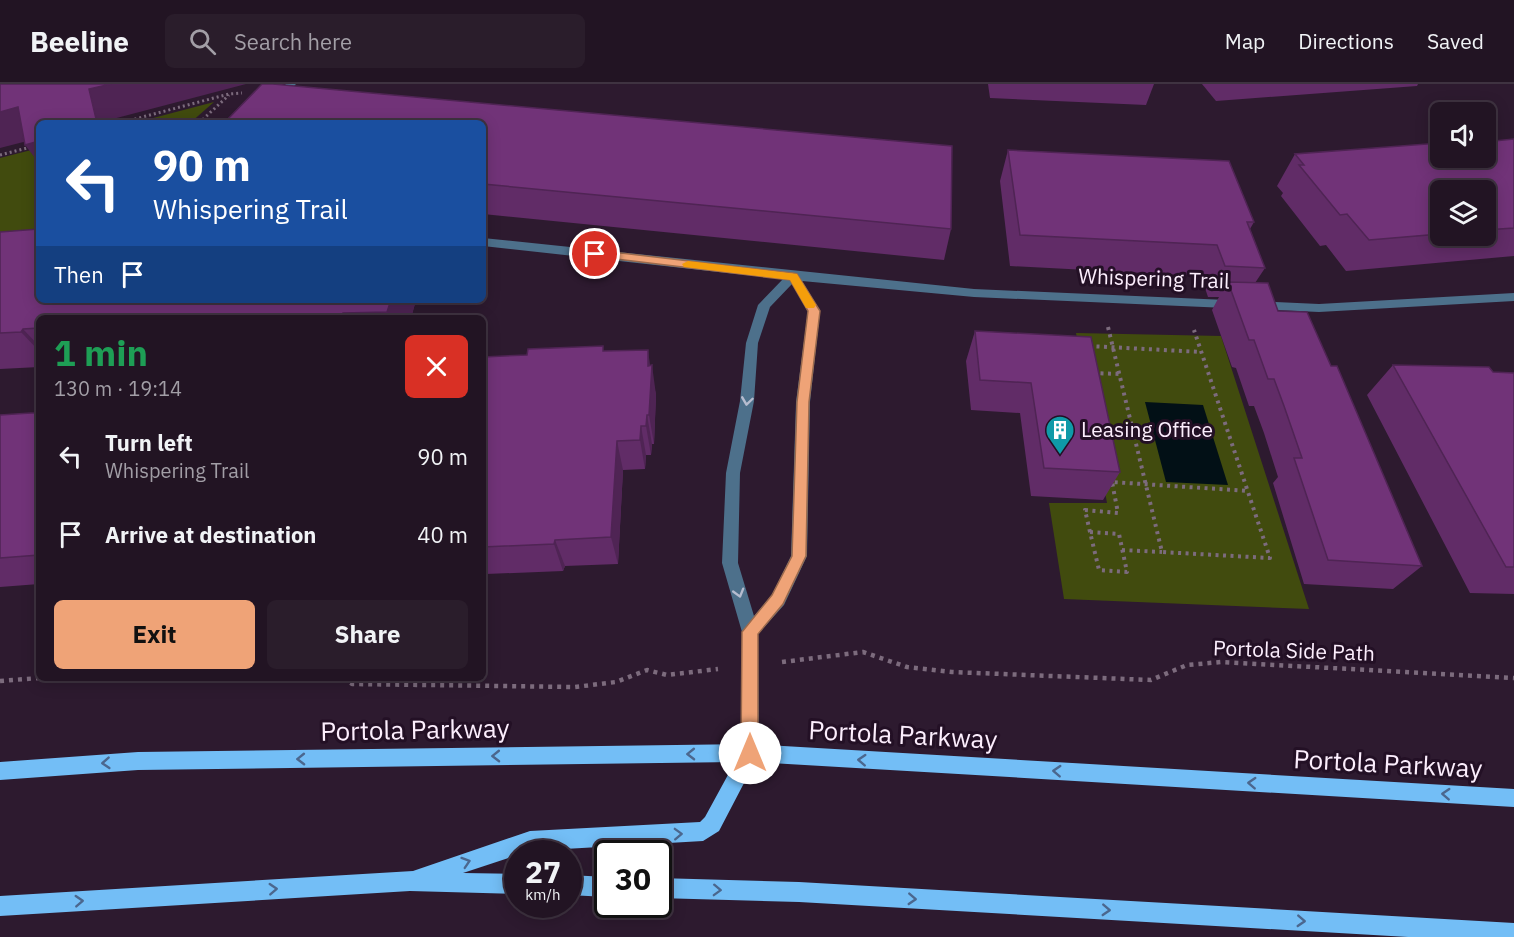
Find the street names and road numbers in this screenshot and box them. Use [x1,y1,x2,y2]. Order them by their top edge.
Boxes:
street label: Whispering Trail [1078,261,1231,295]
street label: Portola Side Path [1213,633,1375,667]
street label: Portola Parkway [320,710,510,748]
street label: Portola Parkway [808,712,998,756]
street label: Portola Parkway [1293,741,1483,785]

